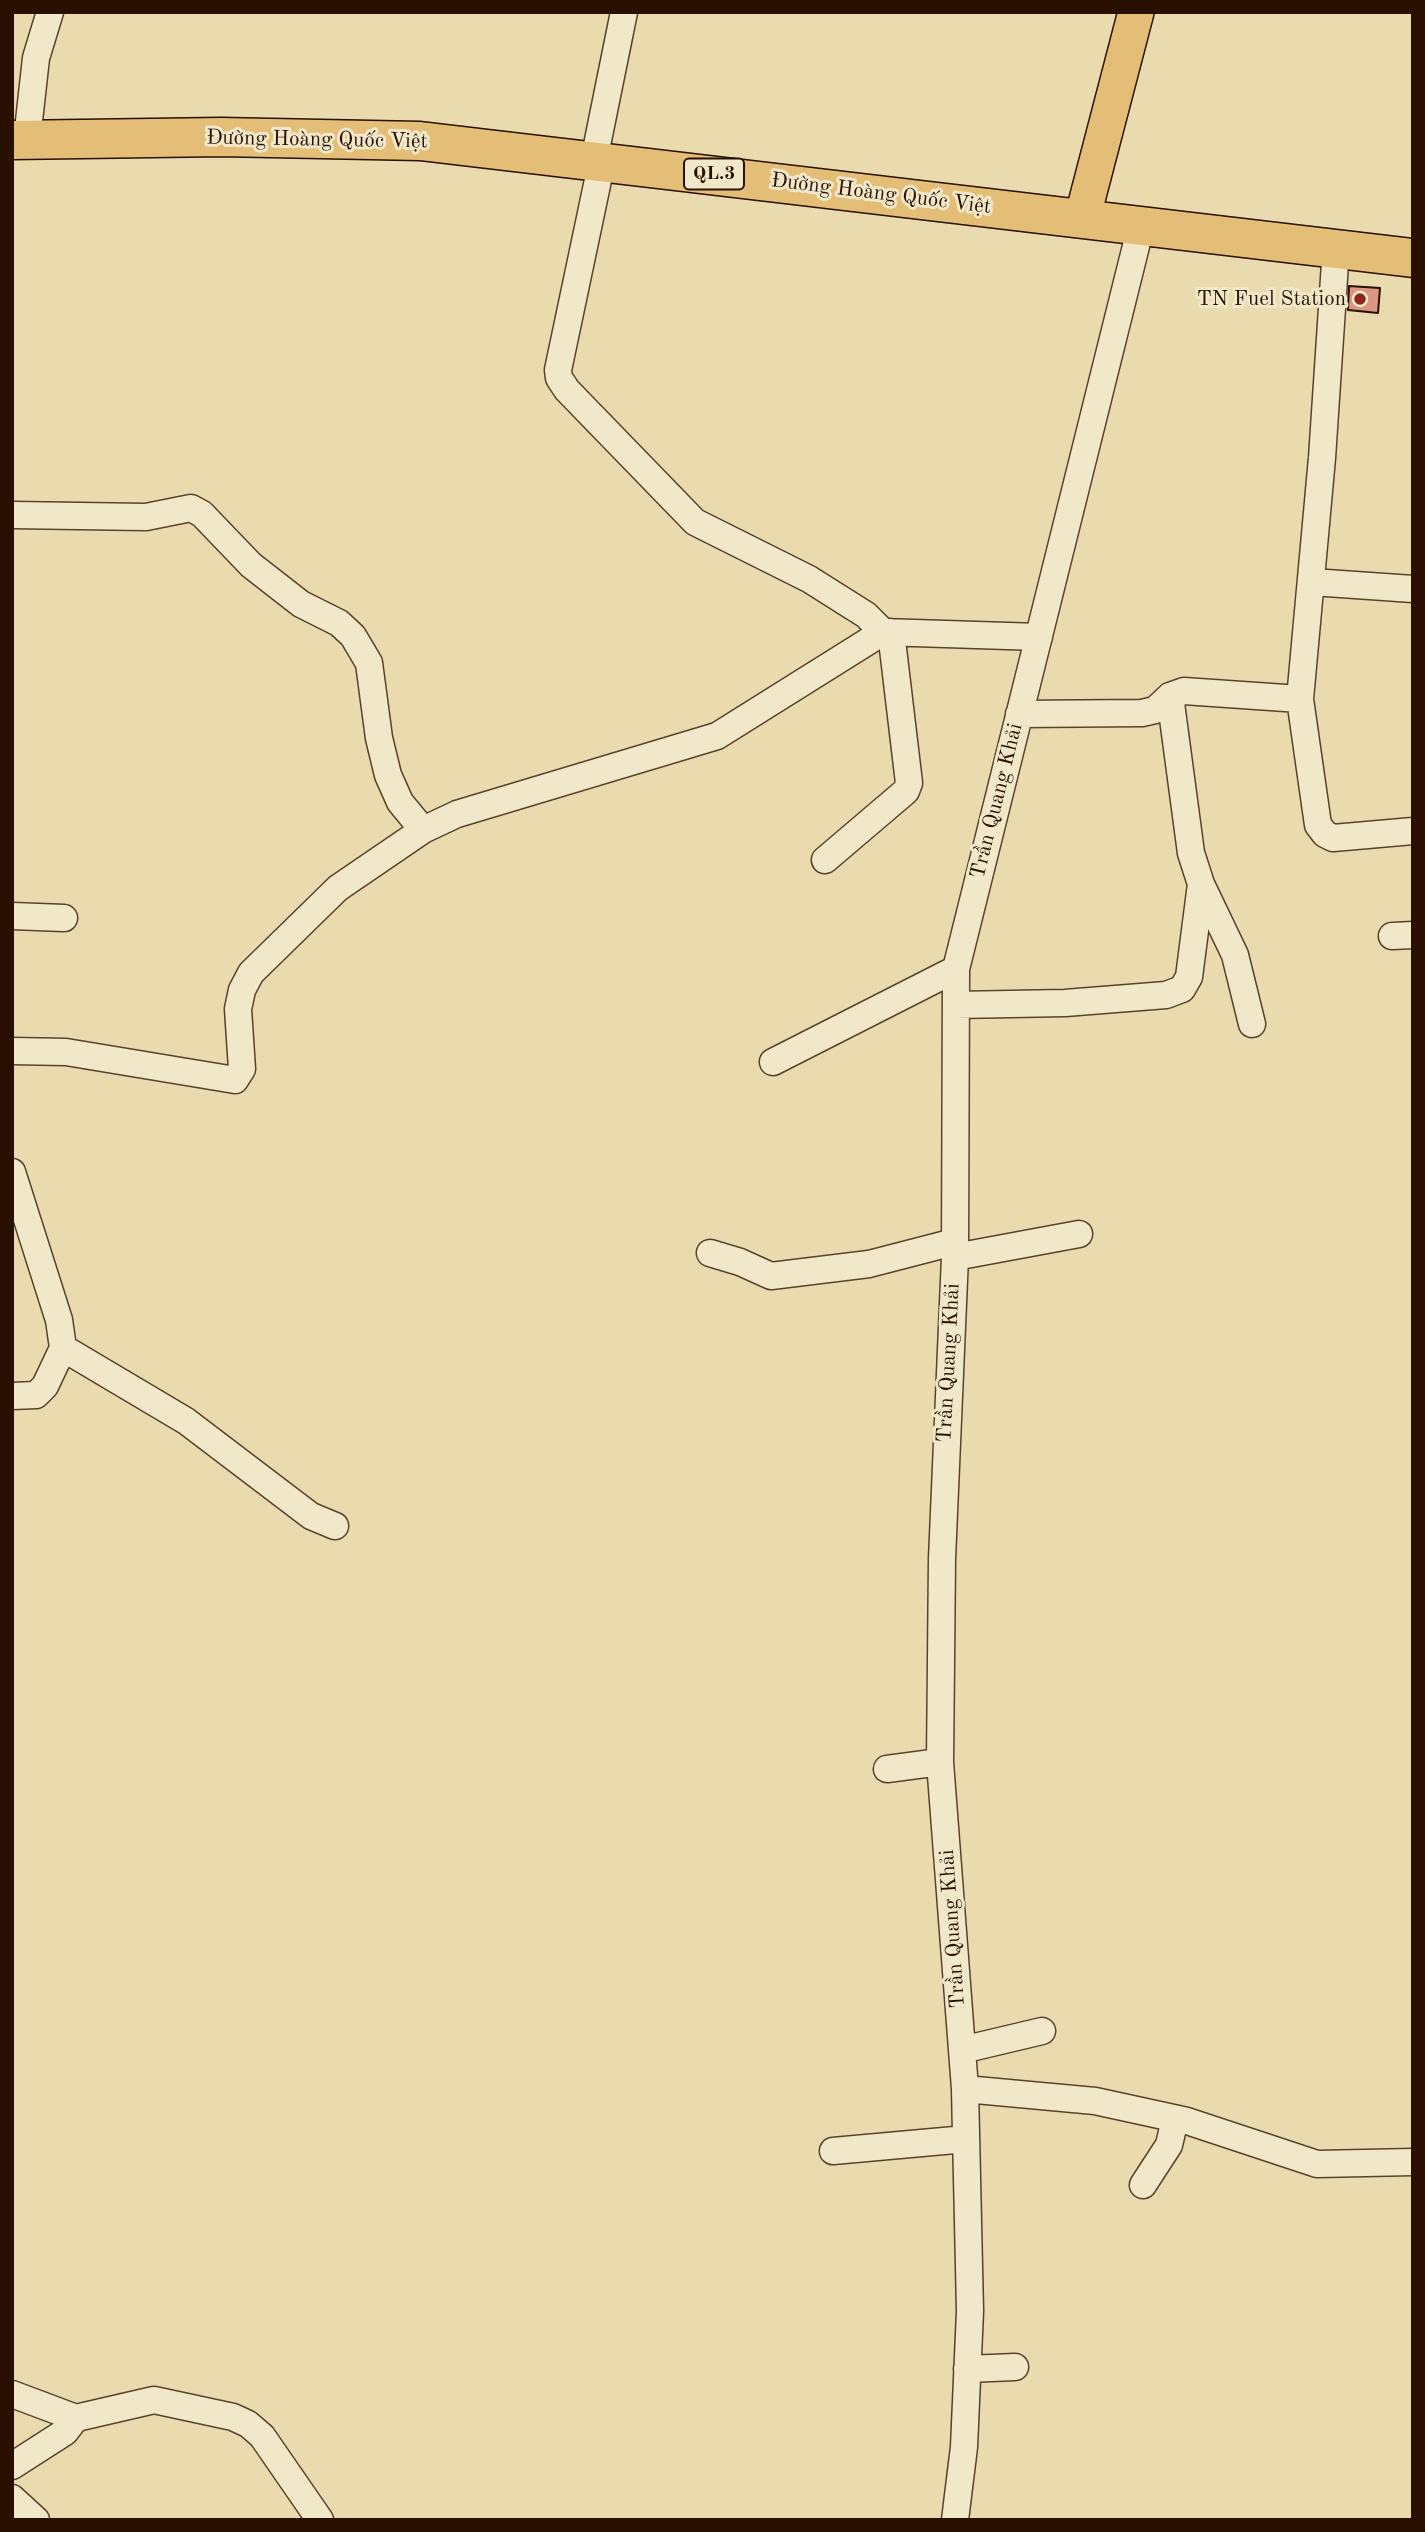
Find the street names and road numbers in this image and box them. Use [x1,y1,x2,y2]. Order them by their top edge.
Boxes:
street label: Đường Hoàng Quốc Việt [206,125,428,155]
road number: QL.3 [684,158,744,190]
street label: Đường Hoàng Quốc Việt [770,168,992,220]
street label: Trần Quang Khải [965,721,1029,881]
street label: Trần Quang Khải [932,1283,966,1443]
street label: Trần Quang Khải [935,1849,971,2009]

